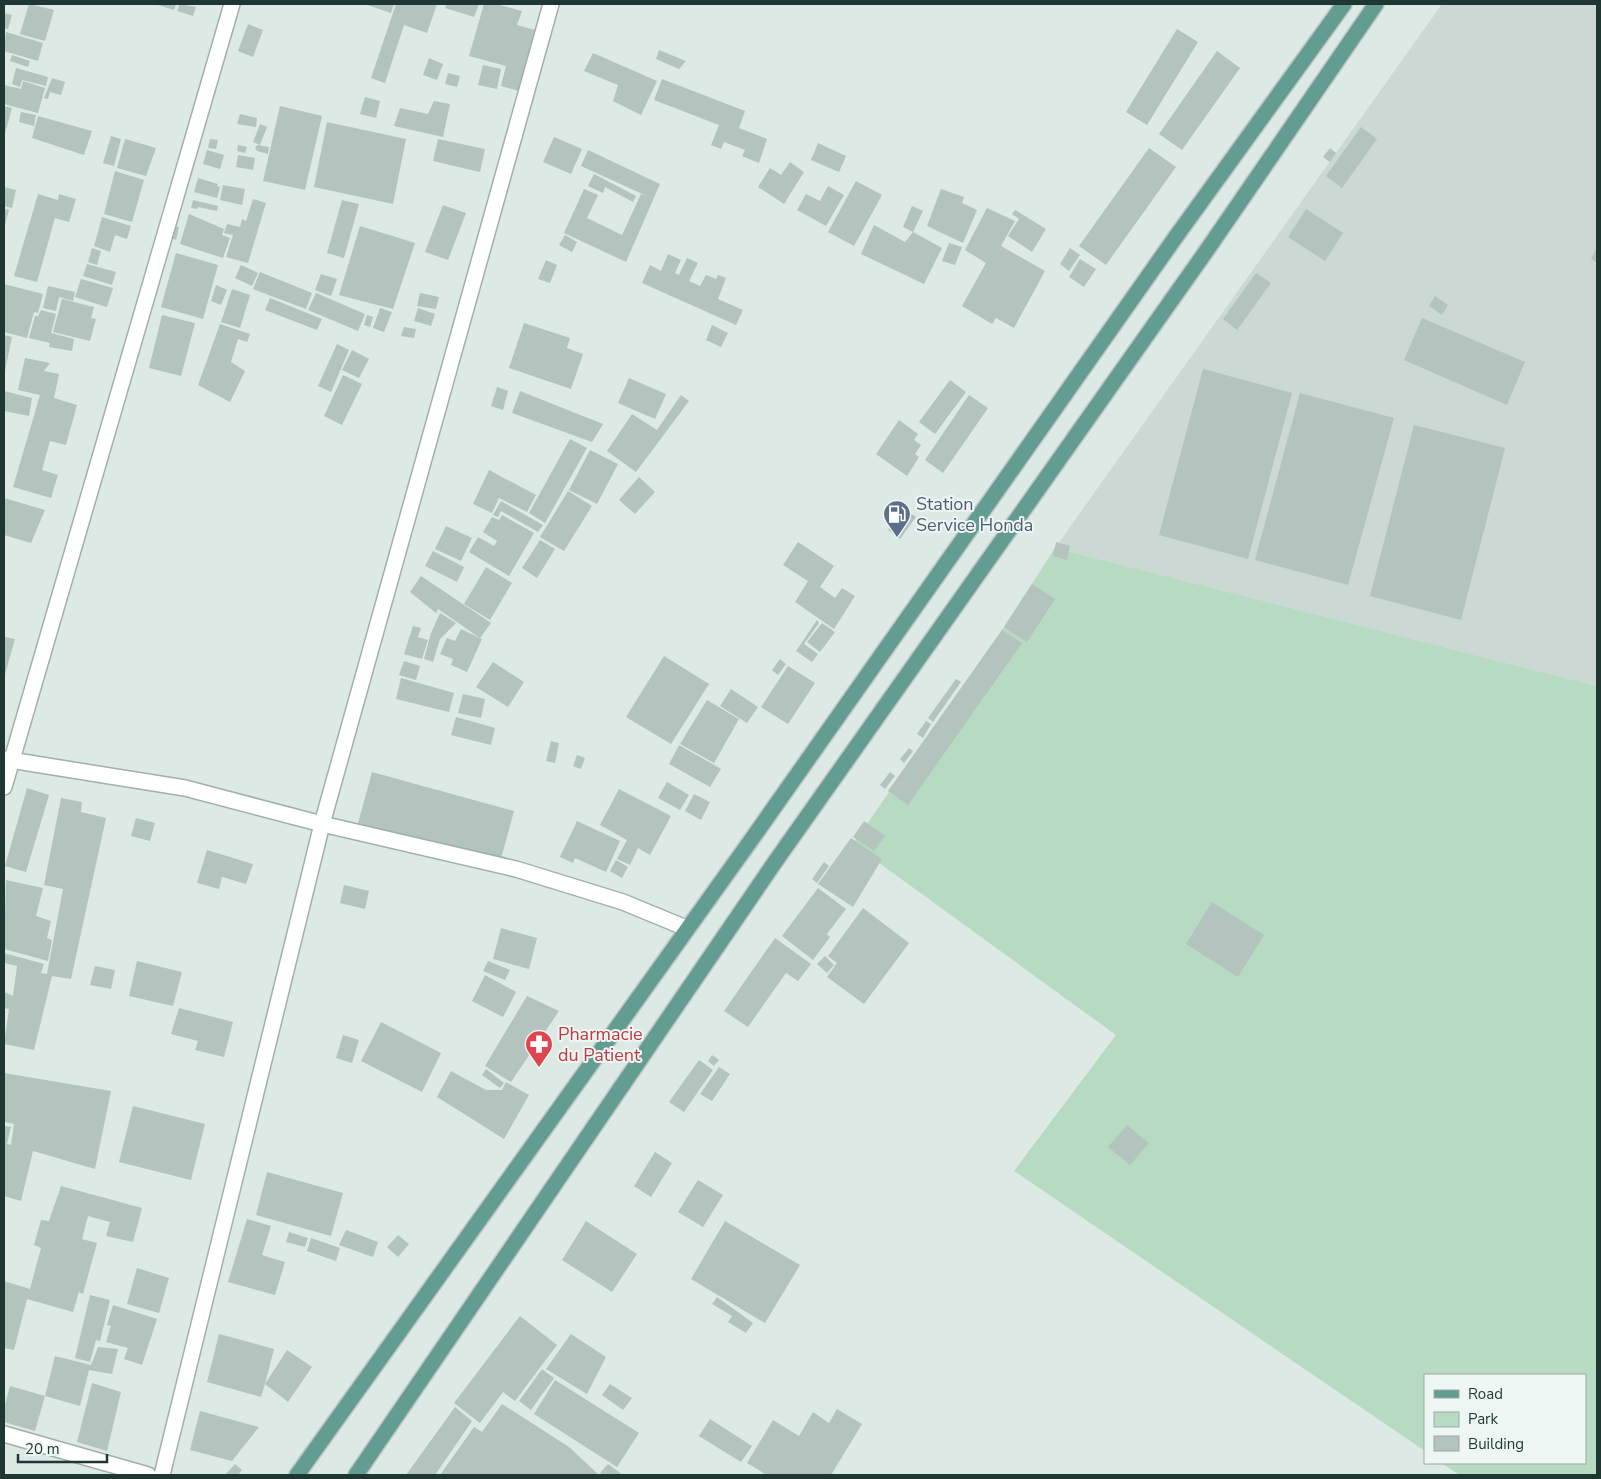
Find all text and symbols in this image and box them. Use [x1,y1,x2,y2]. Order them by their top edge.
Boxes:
place label: Station Service Honda [916,492,1033,537]
fuel station icon: Station Service Honda [882,499,912,538]
place label: Pharmacie du Patient [558,1022,643,1067]
pharmacy icon: Pharmacie du Patient [524,1029,554,1068]
legend [1424,1374,1586,1464]
text: Road [1468,1384,1503,1404]
text: Park [1468,1409,1498,1429]
scale bar [18,1432,106,1464]
text: Building [1468,1434,1524,1454]
text: 20 m [25,1439,60,1459]

